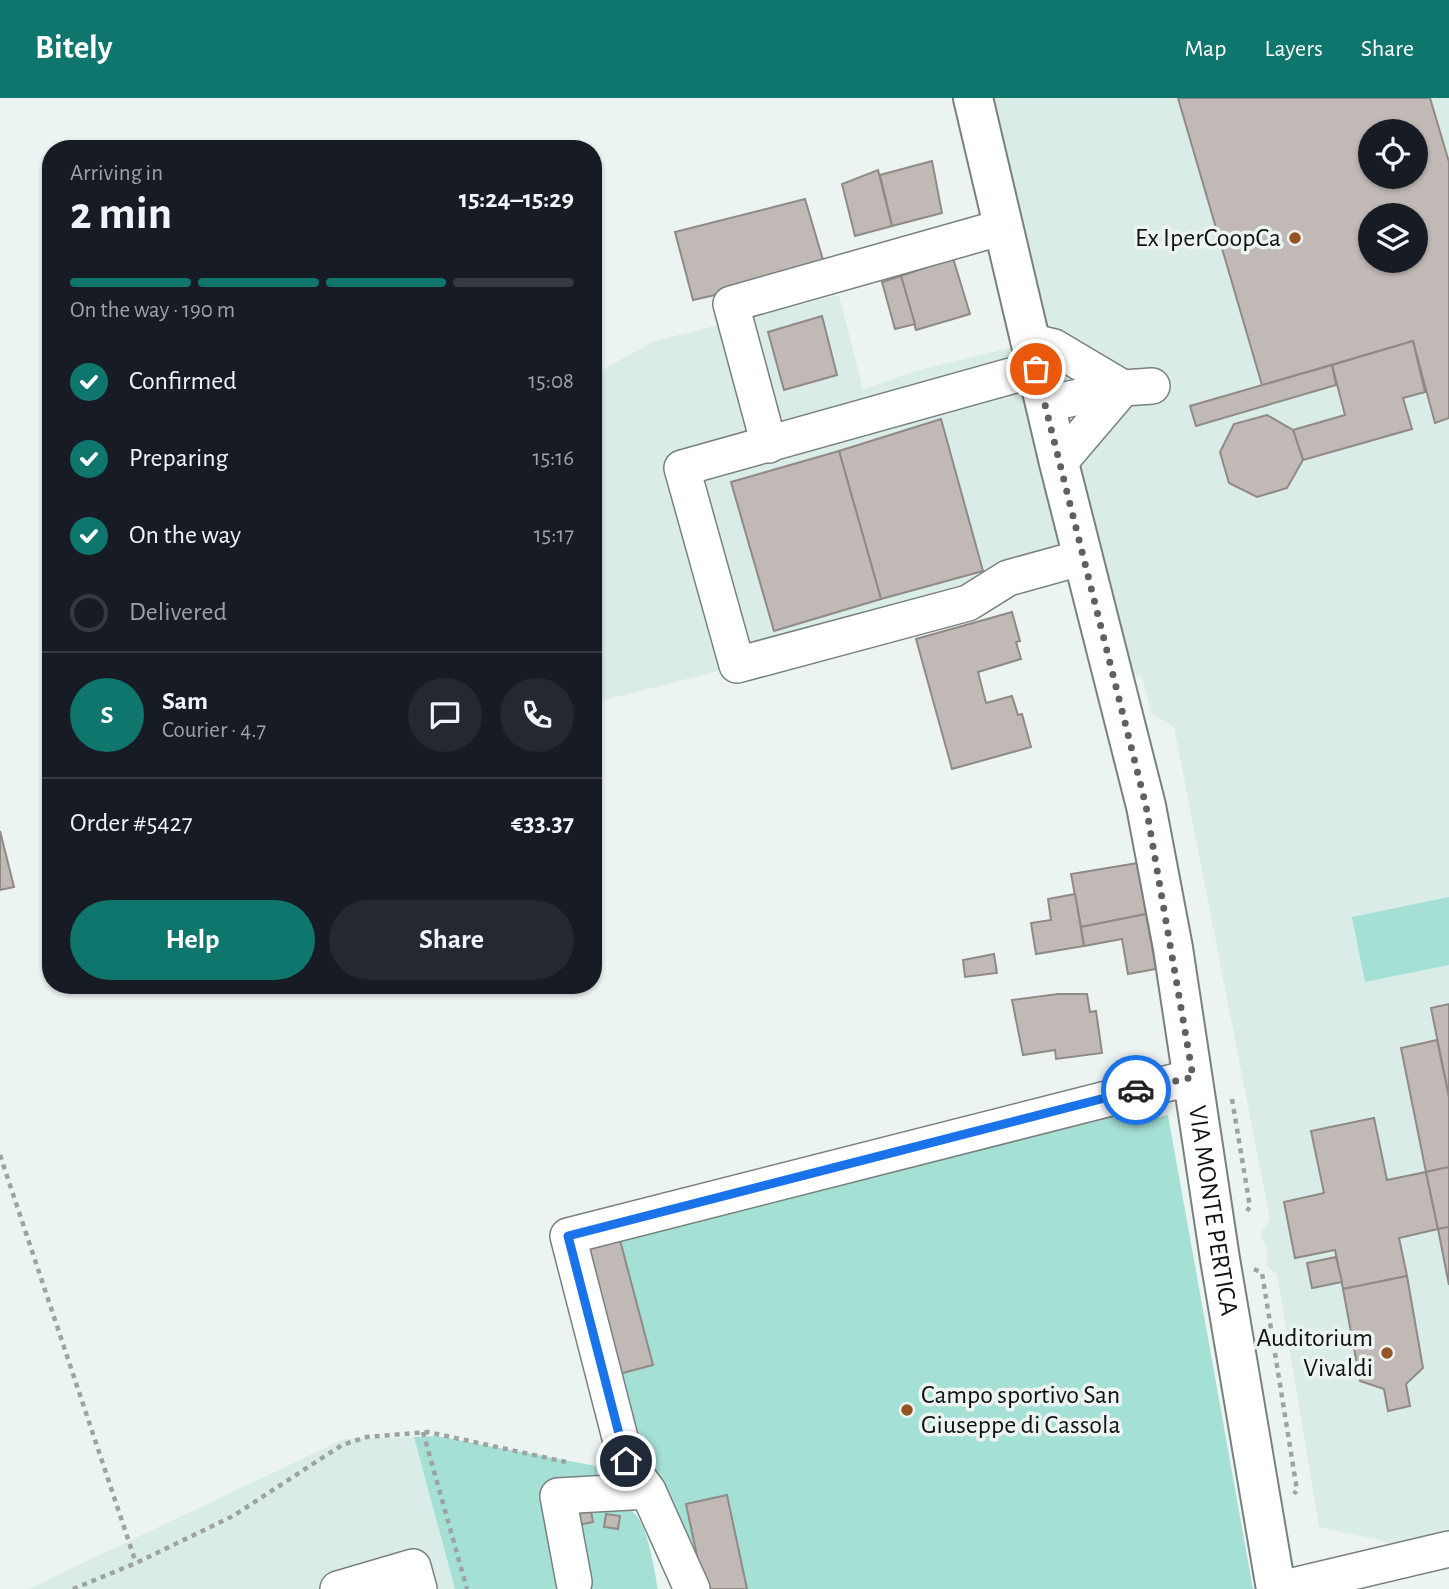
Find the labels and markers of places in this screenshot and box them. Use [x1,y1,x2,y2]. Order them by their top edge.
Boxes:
place label: Ex IperCoopCa [1135,225,1281,251]
marker: Ex IperCoopCa [1287,230,1303,246]
pin [1006,339,1066,399]
place label: Auditorium Vivaldi [1257,1325,1373,1381]
marker: Auditorium Vivaldi [1379,1345,1395,1361]
place label: Campo sportivo San Giuseppe di Cassola [921,1382,1121,1438]
marker: Campo sportivo San Giuseppe di Cassola [899,1402,915,1418]
pin [596,1431,656,1491]

